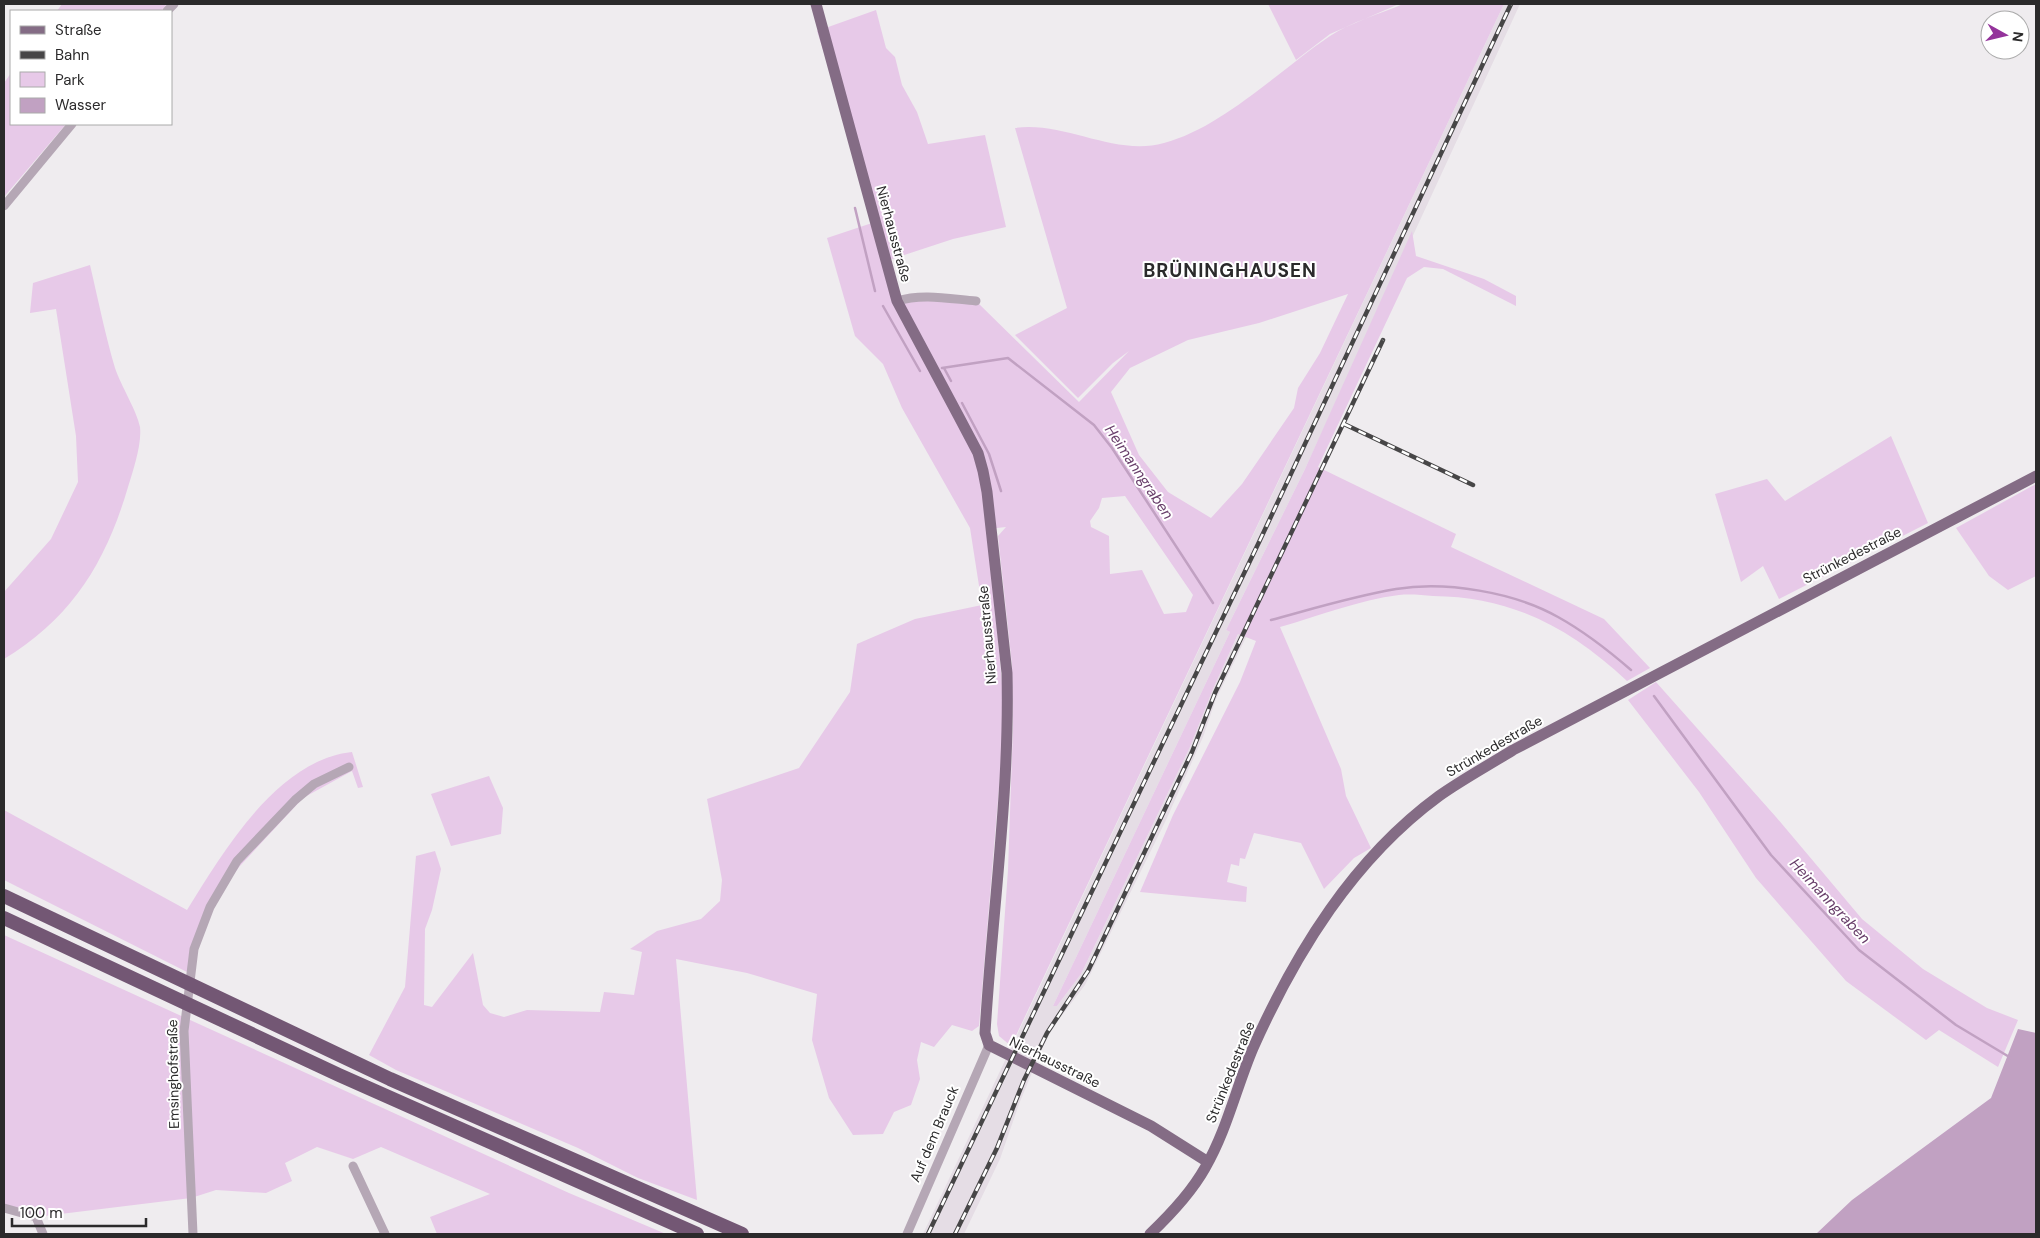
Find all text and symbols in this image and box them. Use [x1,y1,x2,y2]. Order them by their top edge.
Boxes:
legend [10,10,172,125]
north arrow [1980,10,2030,60]
text: Straße [55,20,102,40]
text: N [2008,30,2027,43]
text: Bahn [55,45,89,65]
text: Park [55,70,85,90]
text: Wasser [55,95,107,115]
street label: Nierhausstraße [873,184,916,284]
district label: BRÜNINGHAUSEN [1143,258,1317,283]
water label: Heimanngraben [1100,421,1178,523]
street label: Strünkedestraße [1800,522,1904,588]
street label: Nierhausstraße [974,585,1000,685]
street label: Strünkedestraße [1443,711,1545,781]
water label: Heimanngraben [1785,854,1875,948]
street label: Strünkedestraße [1201,1018,1259,1125]
street label: Emsinghofstraße [163,1019,183,1129]
street label: Nierhausstraße [1007,1032,1103,1092]
street label: Auf dem Brauck [906,1083,962,1185]
scale bar [12,1196,146,1228]
text: 100 m [20,1203,63,1223]

